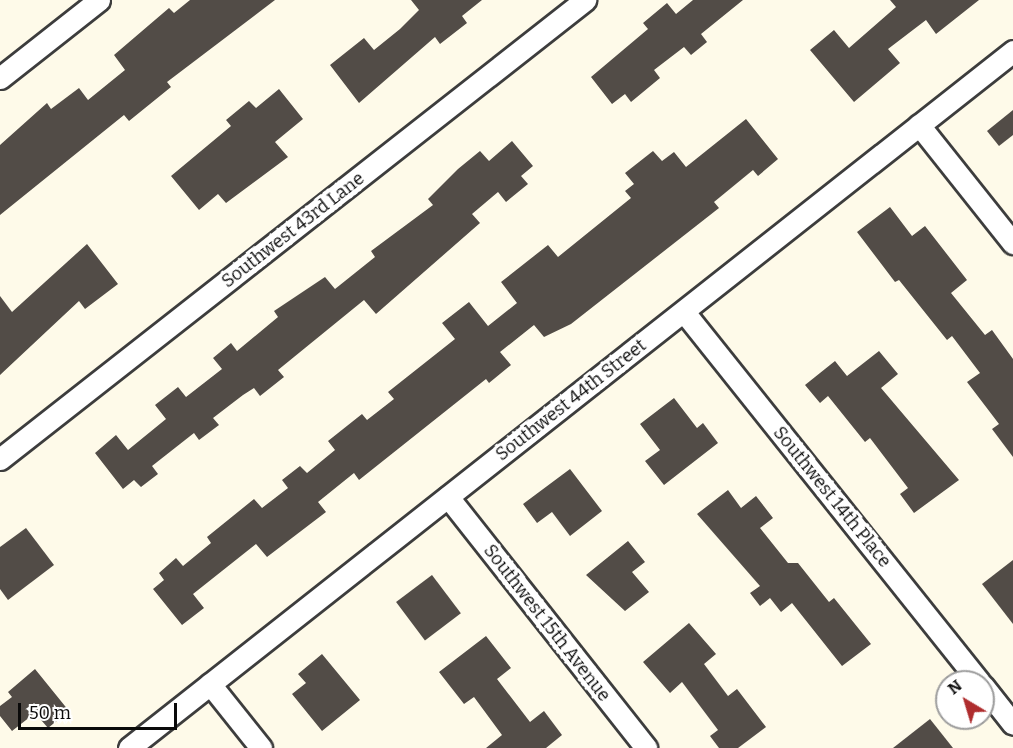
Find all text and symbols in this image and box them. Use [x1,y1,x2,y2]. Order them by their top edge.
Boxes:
street label: Southwest 43rd Lane [217,168,369,292]
street label: Southwest 44th Street [492,335,650,465]
street label: Southwest 14th Place [769,422,895,572]
street label: Southwest 15th Avenue [479,540,615,706]
north arrow [935,670,995,730]
text: N [944,676,966,698]
scale bar [21,691,180,729]
text: 50 m [29,702,71,724]

